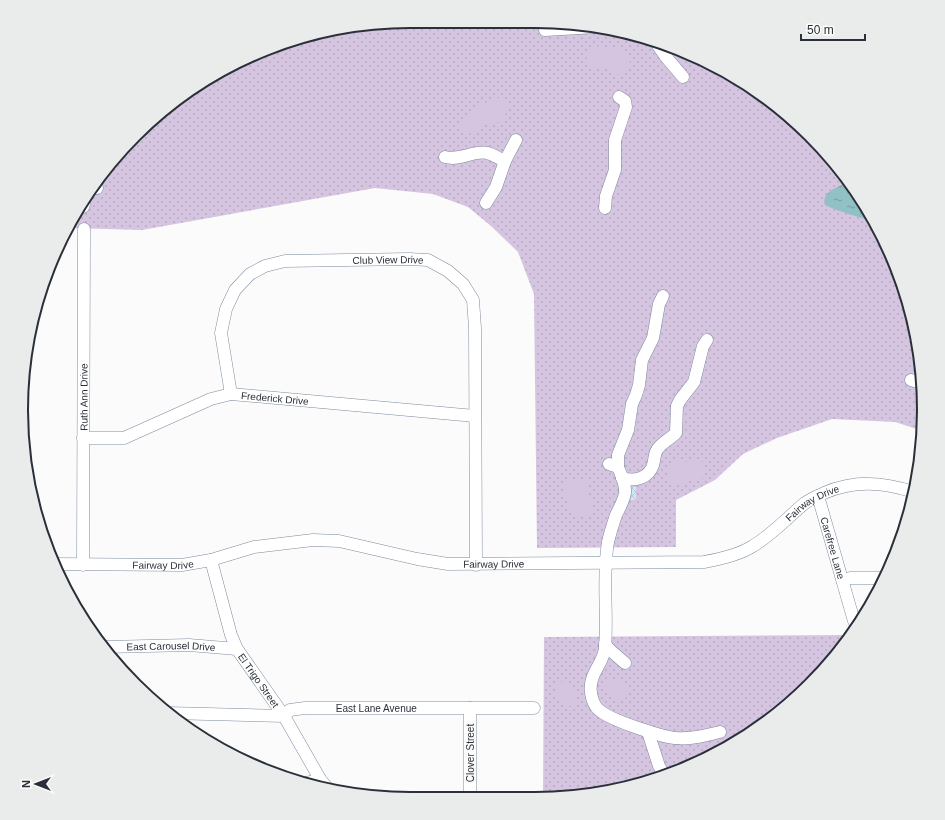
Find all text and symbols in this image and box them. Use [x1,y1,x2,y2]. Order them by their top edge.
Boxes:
scale bar [801,16,865,42]
text: 50 m [807,23,834,37]
street label: Club View Drive [352,254,424,266]
street label: Ruth Ann Drive [78,363,90,431]
street label: Frederick Drive [241,390,310,407]
street label: Fairway Drive [784,483,841,523]
street label: Carefree Lane [818,516,847,581]
street label: Fairway Drive [132,558,195,571]
street label: Fairway Drive [463,558,525,570]
street label: East Carousel Drive [126,640,216,653]
street label: El Trigo Street [236,651,281,710]
street label: East Lane Avenue [336,703,417,714]
street label: Clover Street [465,724,476,782]
north arrow [16,764,56,804]
text: N [20,780,32,788]

